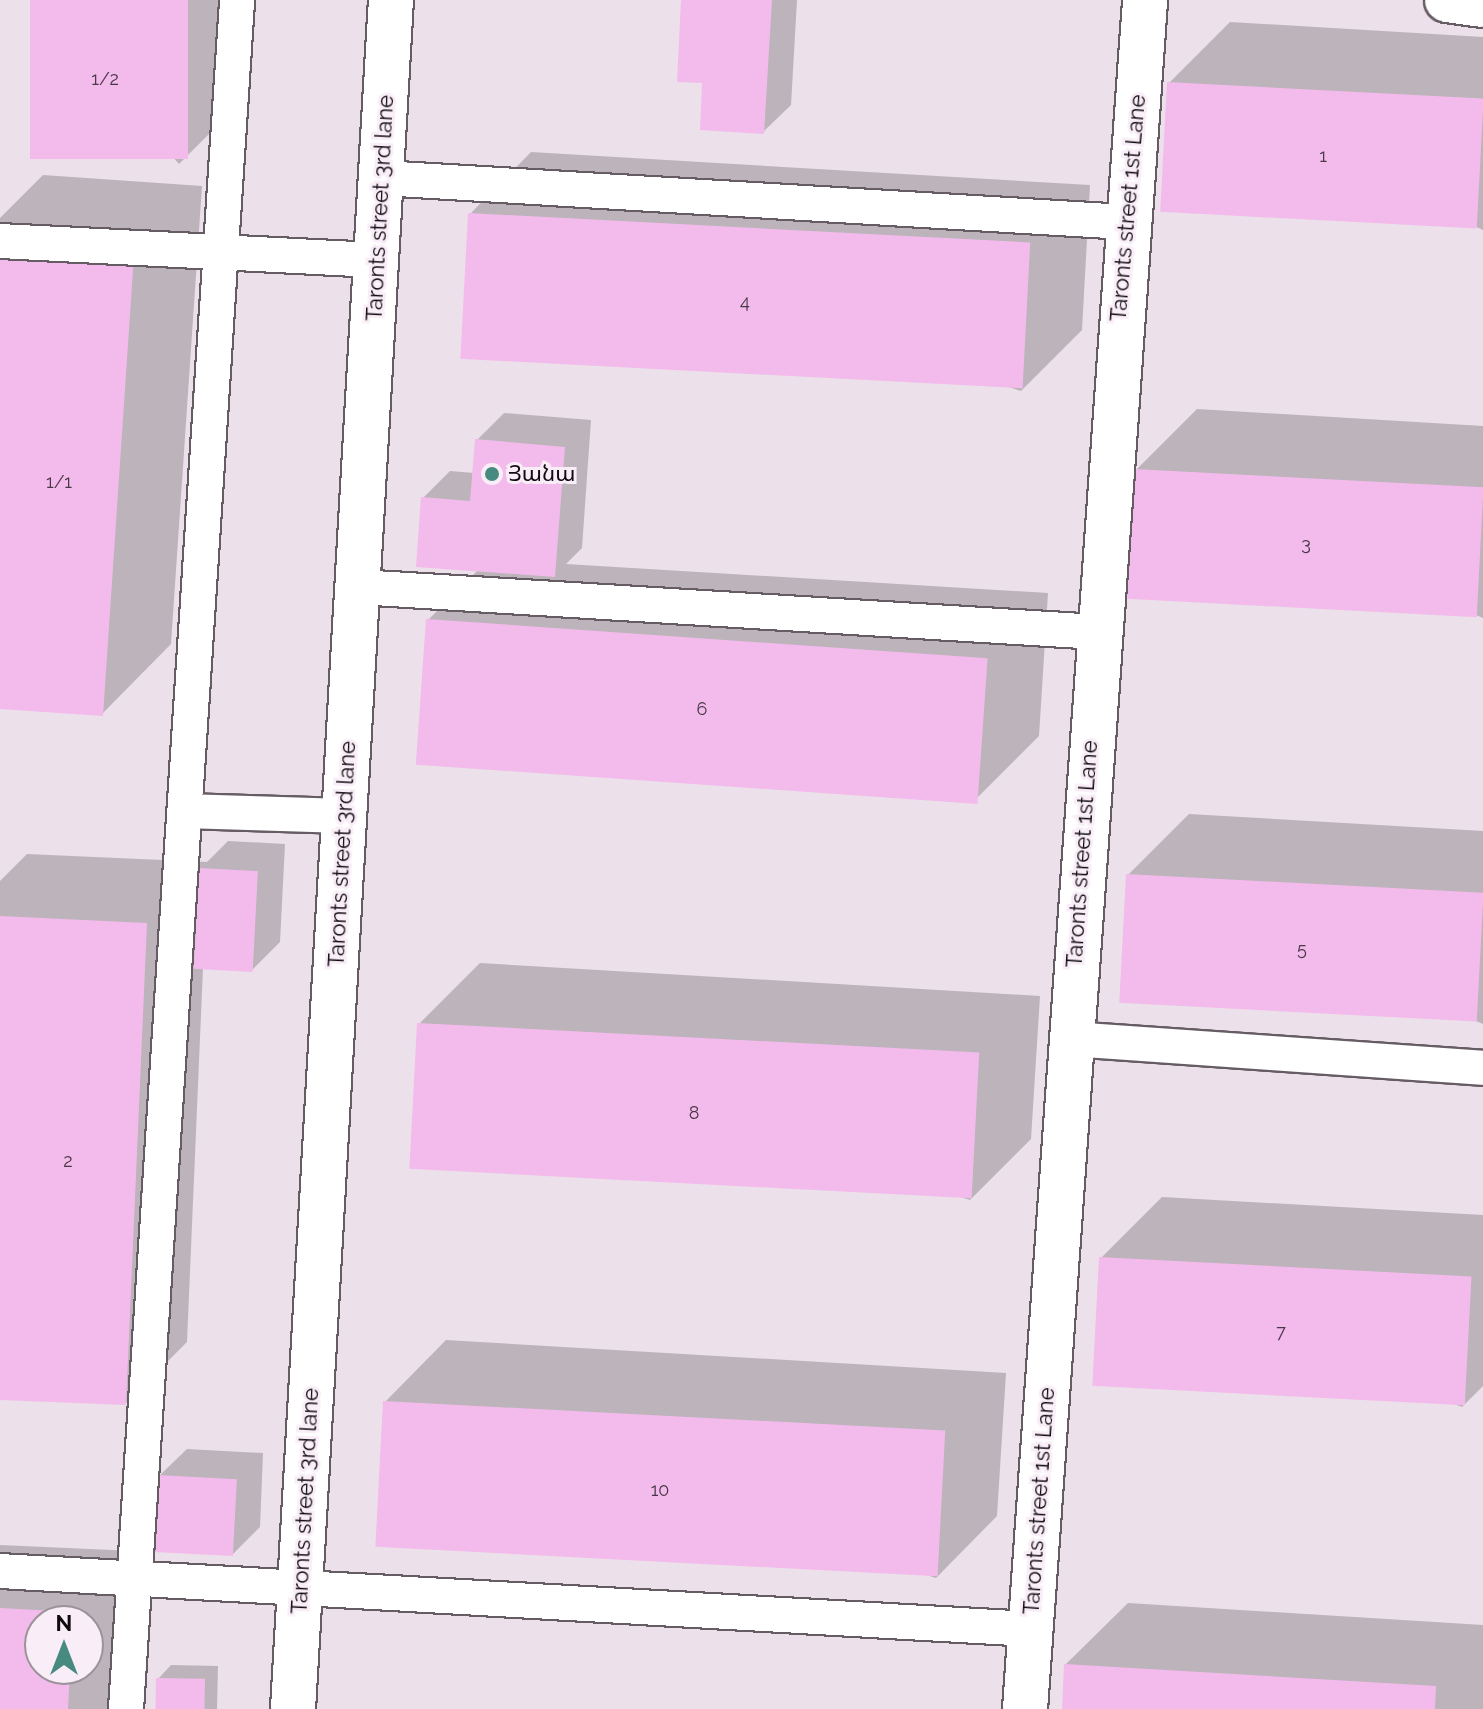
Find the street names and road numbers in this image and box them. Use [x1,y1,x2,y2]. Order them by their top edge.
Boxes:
street label: Taronts street 3rd lane [361,94,399,322]
street label: Taronts street 1st Lane [1105,94,1151,322]
street label: Taronts street 3rd lane [323,740,361,968]
street label: Taronts street 1st Lane [1061,740,1103,968]
street label: Taronts street 3rd lane [286,1387,324,1615]
street label: Taronts street 1st Lane [1018,1387,1060,1615]

